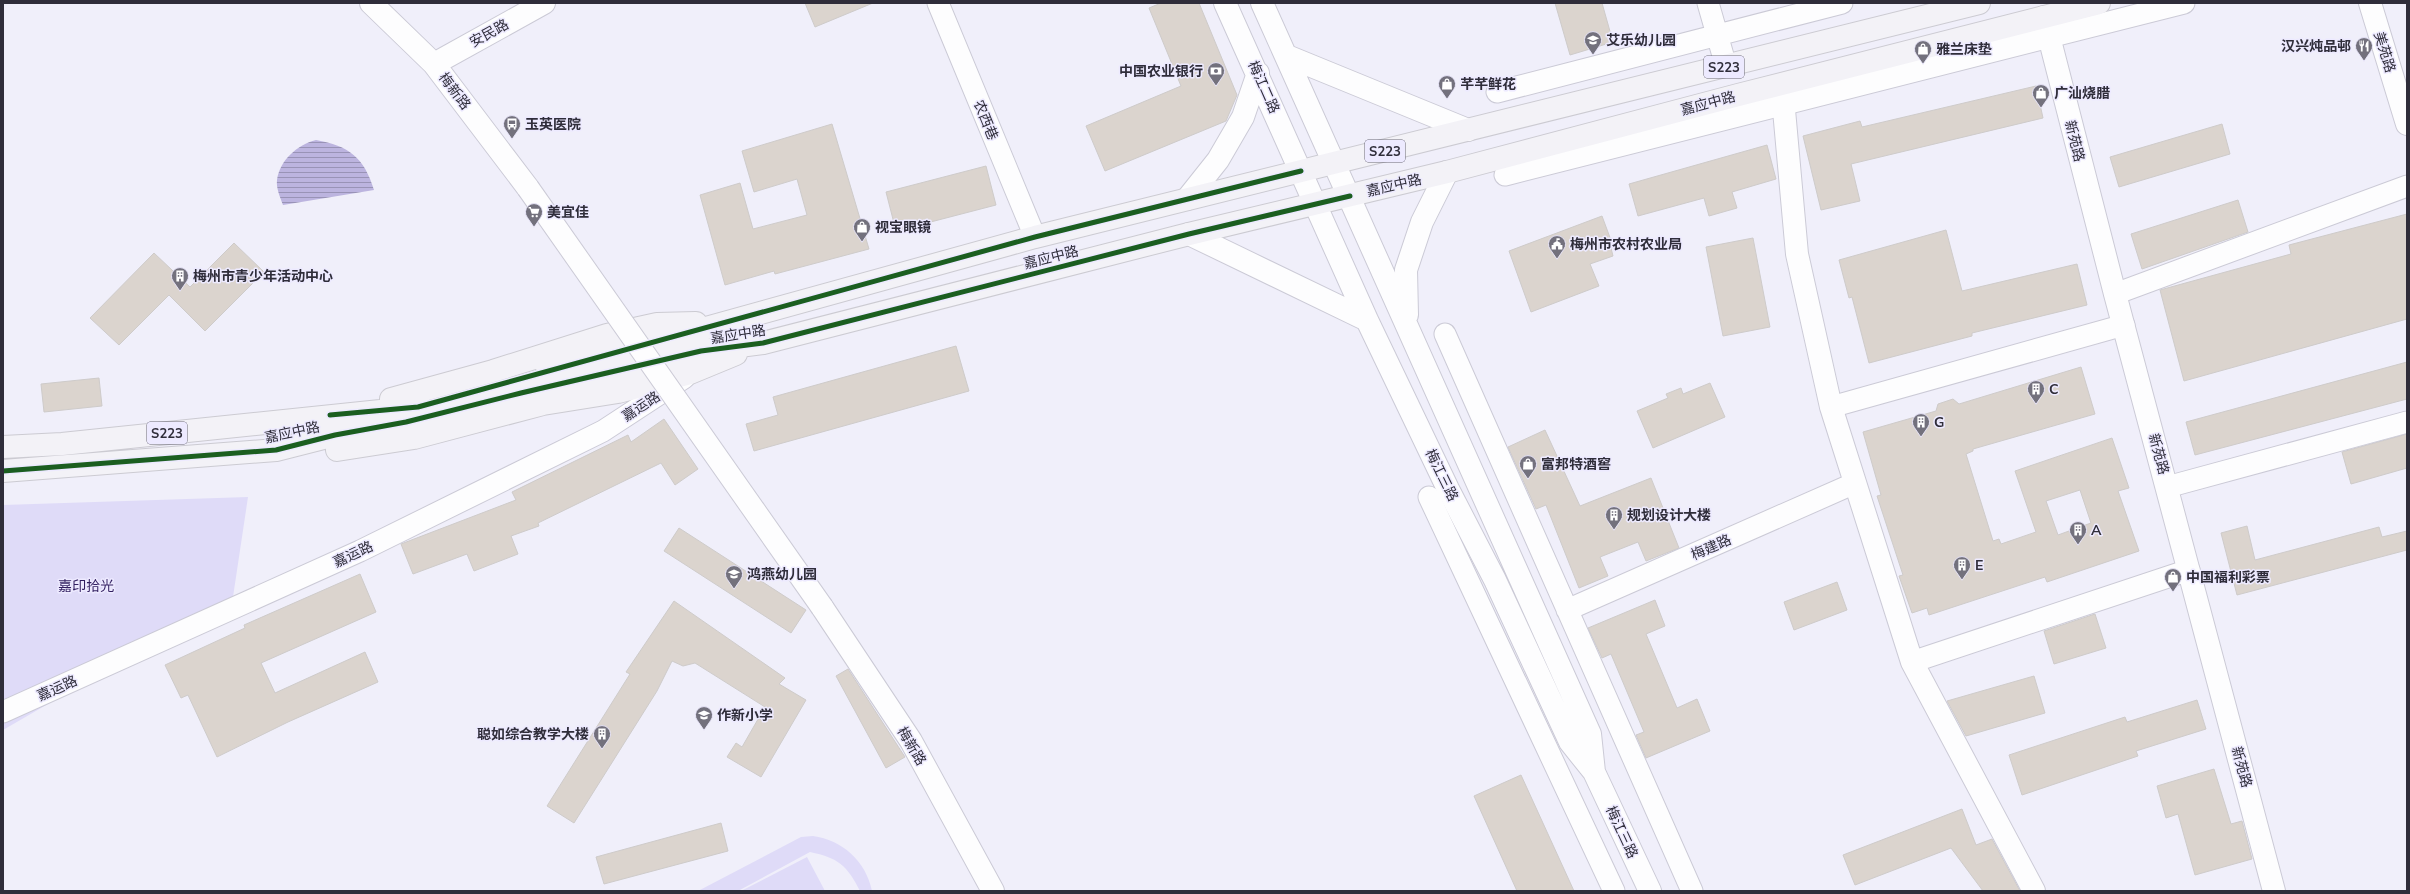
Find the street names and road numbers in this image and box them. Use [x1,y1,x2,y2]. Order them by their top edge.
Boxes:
street label: 安民路 [466,15,512,51]
street label: 美苑路 [2370,29,2400,75]
road number: S223 [1704,56,1744,78]
street label: 梅江二路 [1244,58,1284,116]
street label: 梅新路 [435,69,475,113]
street label: 嘉应中路 [1679,87,1737,119]
street label: 农西巷 [970,97,1002,143]
street label: 新苑路 [2061,118,2089,164]
road number: S223 [1365,140,1405,162]
street label: 嘉应中路 [1365,170,1423,200]
street label: 嘉应中路 [1022,241,1080,273]
street label: 嘉应中路 [709,321,767,347]
street label: 嘉运路 [618,387,664,425]
street label: 嘉应中路 [263,417,321,447]
road number: S223 [147,422,187,444]
street label: 新苑路 [2145,431,2173,477]
street label: 梅江三路 [1422,446,1462,504]
street label: 梅建路 [1688,530,1734,564]
street label: 嘉运路 [330,537,376,571]
street label: 嘉运路 [34,671,80,705]
street label: 梅新路 [893,723,931,769]
street label: 新苑路 [2228,744,2256,790]
street label: 梅江三路 [1602,803,1642,861]

